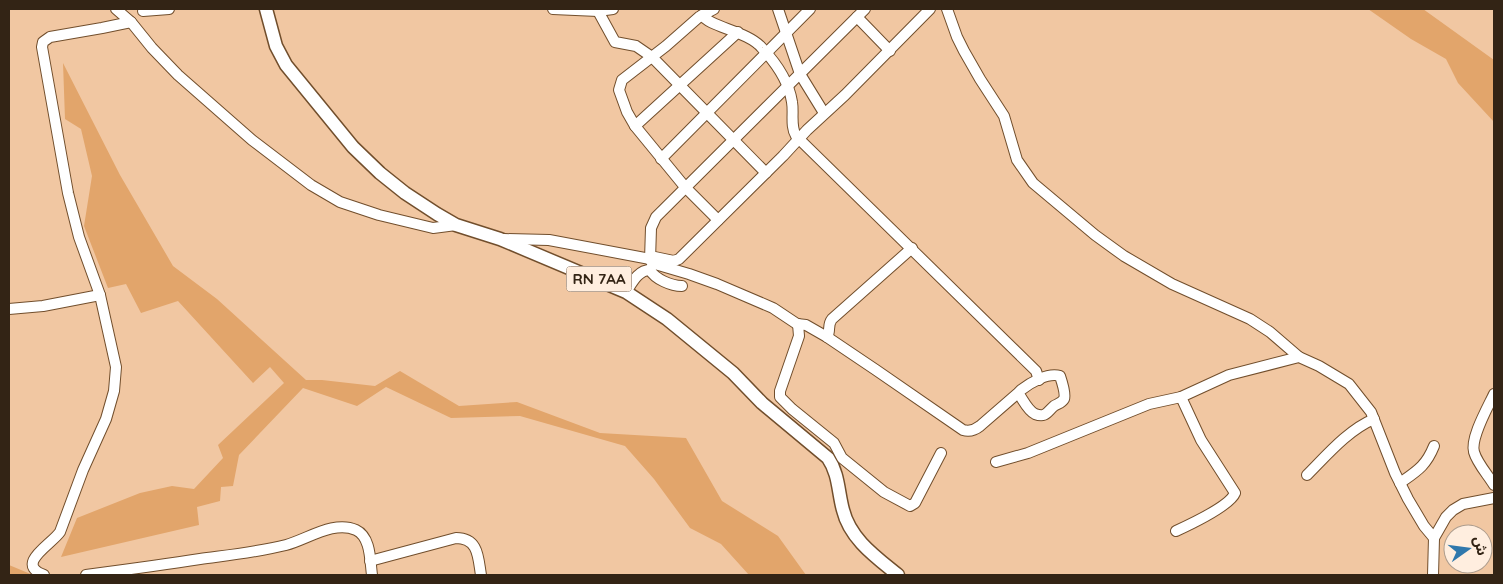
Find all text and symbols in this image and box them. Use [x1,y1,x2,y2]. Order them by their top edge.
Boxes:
road number: RN 7AA [566,266,632,292]
north arrow [1443,524,1493,574]
text: ش [1470,534,1492,557]

